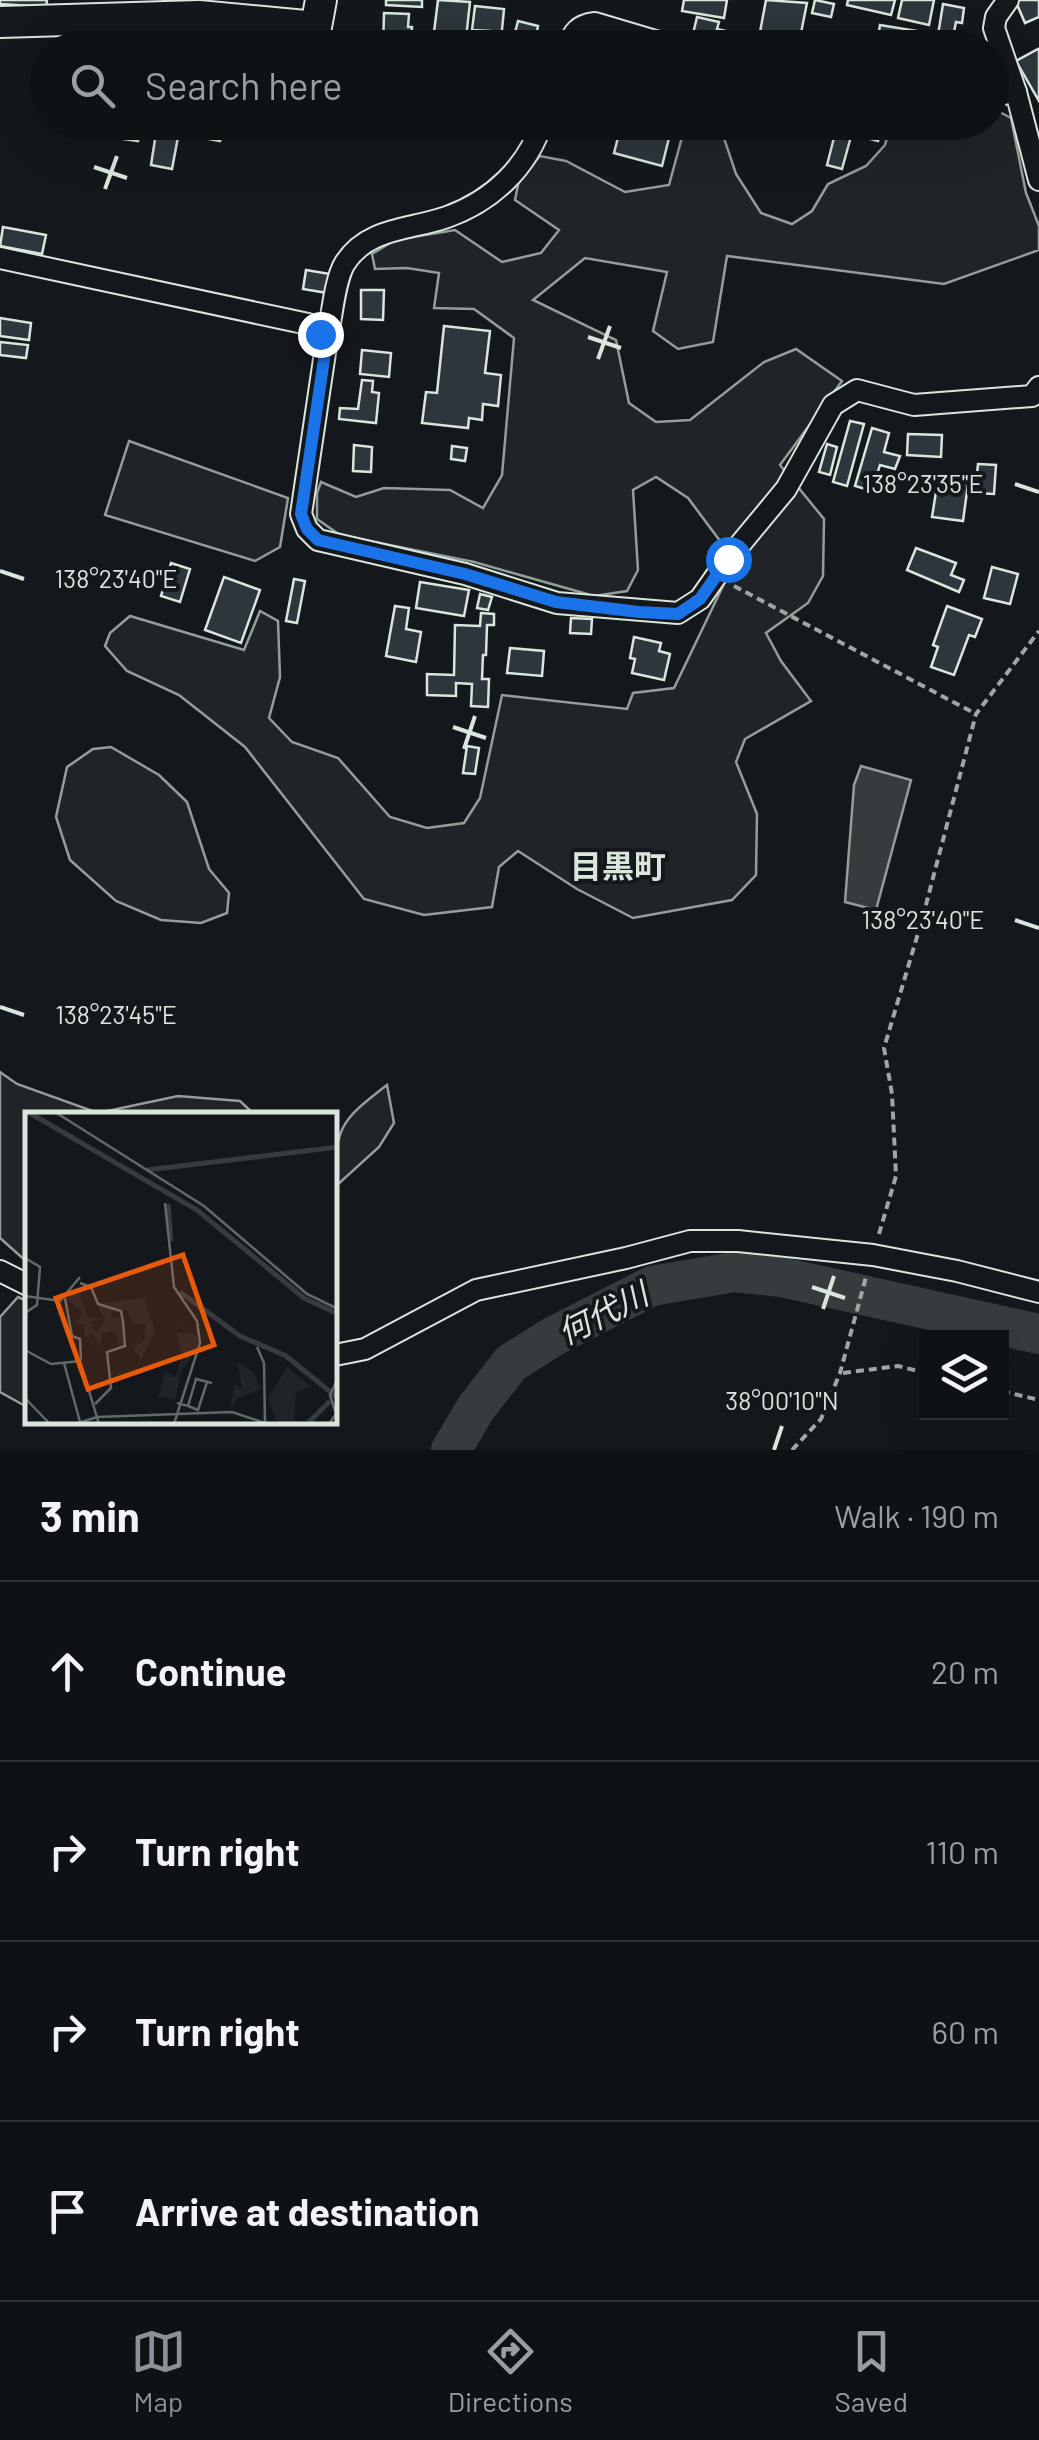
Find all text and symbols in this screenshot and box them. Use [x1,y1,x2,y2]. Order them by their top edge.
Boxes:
search box [30,30,1009,140]
icon: search [65,58,120,113]
text: Search here [145,62,343,108]
route end [298,312,344,358]
text: 138°23'35"E [862,468,984,498]
route start [706,537,752,583]
text: 138°23'40"E [55,563,177,593]
district label: 目黒町 [570,846,666,884]
text: 138°23'40"E [862,904,984,934]
text: 138°23'45"E [55,999,177,1029]
inset map [25,1112,338,1425]
water label: 何代川 [551,1272,656,1351]
map controls [919,1330,1009,1420]
button: layers [919,1330,1009,1420]
text: 38°00'10"N [725,1385,839,1415]
text: 3 min [40,1490,140,1540]
text: Walk · 190 m [834,1496,999,1534]
icon: ahead [40,1644,95,1699]
text: Continue [135,1648,286,1694]
text: 20 m [931,1652,999,1690]
icon: right [40,1824,95,1879]
text: Turn right [135,1828,300,1874]
text: 110 m [926,1832,999,1870]
icon: right [40,2004,95,2059]
text: Turn right [135,2008,300,2054]
text: 60 m [932,2012,999,2050]
icon: arrive [40,2184,95,2239]
text: Arrive at destination [135,2188,480,2234]
tab: Map [131,2324,186,2418]
tab: Directions [448,2324,573,2418]
tab: Saved [835,2324,908,2418]

